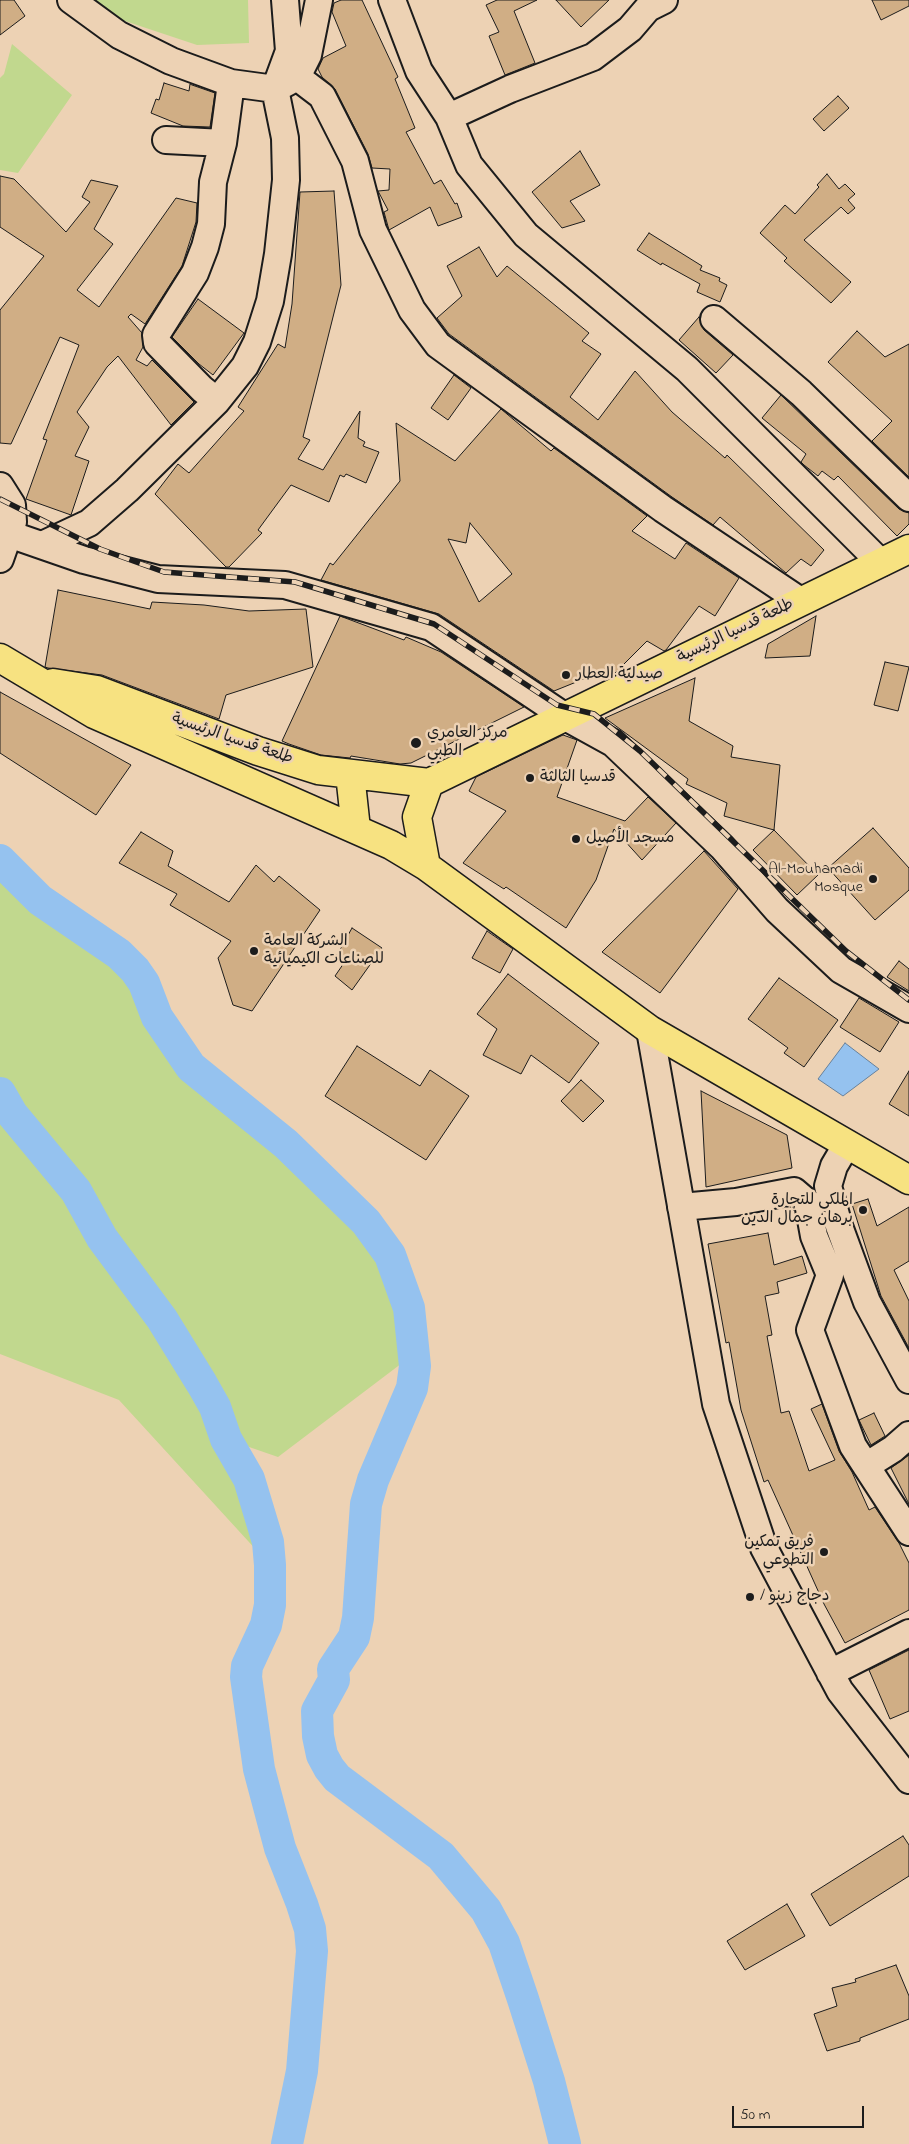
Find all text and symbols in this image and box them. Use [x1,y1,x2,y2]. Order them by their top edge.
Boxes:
street label: طلعة قدسيا الرئيسية [675,596,797,668]
place label: صيدلية العطار [576,665,663,685]
marker: صيدلية العطار [560,669,572,681]
street label: طلعة قدسيا الرئيسية [169,710,295,770]
place label: مركز العامري الطبي [427,724,508,762]
marker: مركز العامري الطبي [409,736,423,750]
place label: قدسيا الثالثة [540,768,616,788]
marker: قدسيا الثالثة [524,772,536,784]
place label: مسجد الأصيل [586,829,674,849]
marker: مسجد الأصيل [570,833,582,845]
place label: Al-Mouhamadi Mosque [768,860,863,898]
marker: Al-Mouhamadi Mosque [867,873,879,885]
place label: الشركة العامة للصناعات الكيميائية [264,932,384,970]
marker: الشركة العامة للصناعات الكيميائية [248,945,260,957]
place label: الملكي للتجارة برهان جمال الدين [741,1191,853,1229]
marker: الملكي للتجارة برهان جمال الدين [857,1204,869,1216]
place label: فريق تمكين التطوعي [744,1533,814,1571]
marker: فريق تمكين التطوعي [818,1546,830,1558]
place label: / دجاج زينو [760,1587,830,1607]
marker: / دجاج زينو [744,1591,756,1603]
scale bar [734,2096,866,2128]
text: 50 m [740,2104,770,2126]

